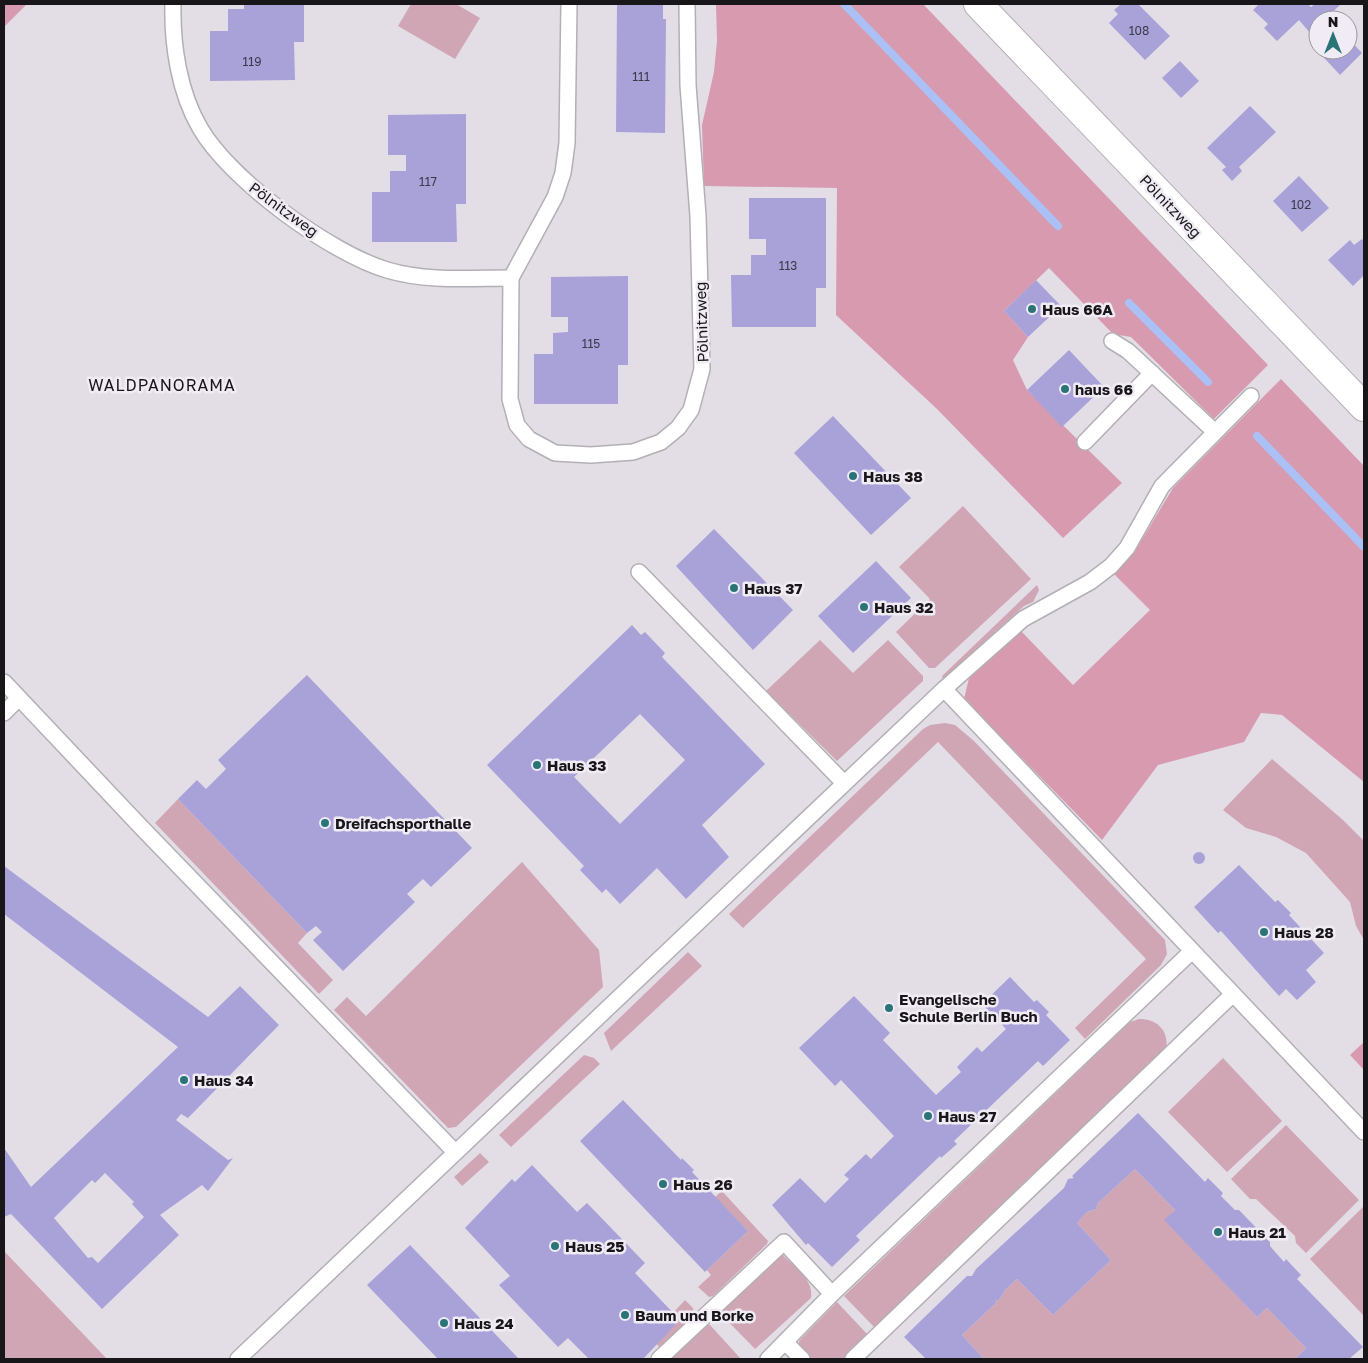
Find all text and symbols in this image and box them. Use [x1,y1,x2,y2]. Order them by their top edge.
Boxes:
north arrow [1308,10,1358,60]
text: N [1328,13,1338,30]
house number: 108 [1129,23,1149,38]
house number: 119 [243,54,261,69]
house number: 111 [632,69,650,84]
street label: Pölnitzweg [1136,171,1206,241]
house number: 117 [419,174,437,189]
street label: Pölnitzweg [246,178,322,240]
house number: 102 [1291,197,1311,212]
house number: 113 [779,258,797,273]
street label: Pölnitzweg [691,281,711,363]
place label: Haus 66A [1042,300,1113,318]
marker: Haus 66A [1026,303,1038,315]
house number: 115 [582,336,600,351]
district label: WALDPANORAMA [88,375,236,395]
place label: haus 66 [1075,380,1133,398]
marker: haus 66 [1059,383,1071,395]
place label: Haus 38 [863,467,923,485]
marker: Haus 38 [847,470,859,482]
place label: Haus 37 [744,579,803,597]
marker: Haus 37 [728,582,740,594]
place label: Haus 32 [874,598,933,616]
marker: Haus 32 [858,601,870,613]
place label: Haus 33 [547,756,606,774]
marker: Haus 33 [531,759,543,771]
place label: Dreifachsporthalle [335,814,471,832]
marker: Dreifachsporthalle [319,817,331,829]
place label: Haus 28 [1274,923,1334,941]
marker: Haus 28 [1258,926,1270,938]
place label: Evangelische Schule Berlin Buch [899,990,1038,1025]
marker: Evangelische Schule Berlin Buch [883,1002,895,1014]
place label: Haus 34 [194,1071,254,1089]
marker: Haus 34 [178,1074,190,1086]
place label: Haus 27 [938,1107,997,1125]
marker: Haus 27 [922,1110,934,1122]
place label: Haus 26 [673,1175,733,1193]
marker: Haus 26 [657,1178,669,1190]
place label: Haus 21 [1228,1223,1286,1241]
marker: Haus 21 [1212,1226,1224,1238]
place label: Haus 25 [565,1237,624,1255]
marker: Haus 25 [549,1240,561,1252]
place label: Baum und Borke [635,1306,754,1324]
marker: Baum und Borke [619,1309,631,1321]
place label: Haus 24 [454,1314,514,1332]
marker: Haus 24 [438,1317,450,1329]

